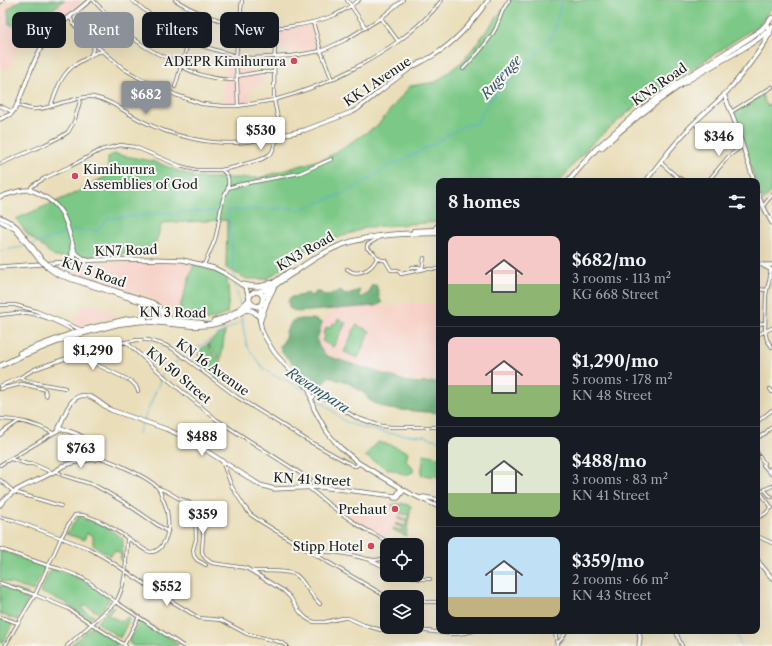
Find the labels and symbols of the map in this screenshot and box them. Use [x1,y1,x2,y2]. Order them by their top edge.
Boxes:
water label: Rugenge [476,50,526,103]
place label: ADEPR Kimihurura [163,53,286,69]
street label: KK 1 Avenue [340,53,414,109]
marker: ADEPR Kimihurura [289,56,299,66]
street label: KN3 Road [628,59,690,109]
pin: $682 [122,81,170,115]
pin: $530 [237,117,285,151]
pin: $346 [695,123,743,157]
place label: Kimihurura Assemblies of God [82,161,198,192]
marker: Kimihurura Assemblies of God [70,171,80,181]
street label: KN3 Road [273,228,337,274]
street label: KN7 Road [94,241,158,259]
street label: KN 5 Road [60,254,128,290]
street label: KN 3 Road [139,303,207,321]
street label: KN 16 Avenue [173,335,253,399]
pin: $1,290 [60,337,126,371]
street label: KN 50 Street [143,343,215,407]
water label: Rwampara [282,362,353,417]
pin: $488 [178,423,226,457]
pin: $763 [57,435,105,469]
street label: KN 41 Street [273,469,352,489]
pin: $359 [179,501,227,535]
place label: Prehaut [338,501,387,517]
marker: Prehaut [390,504,400,514]
place label: Stipp Hotel [293,538,363,554]
marker: Stipp Hotel [366,541,376,551]
pin: $552 [143,573,191,607]

